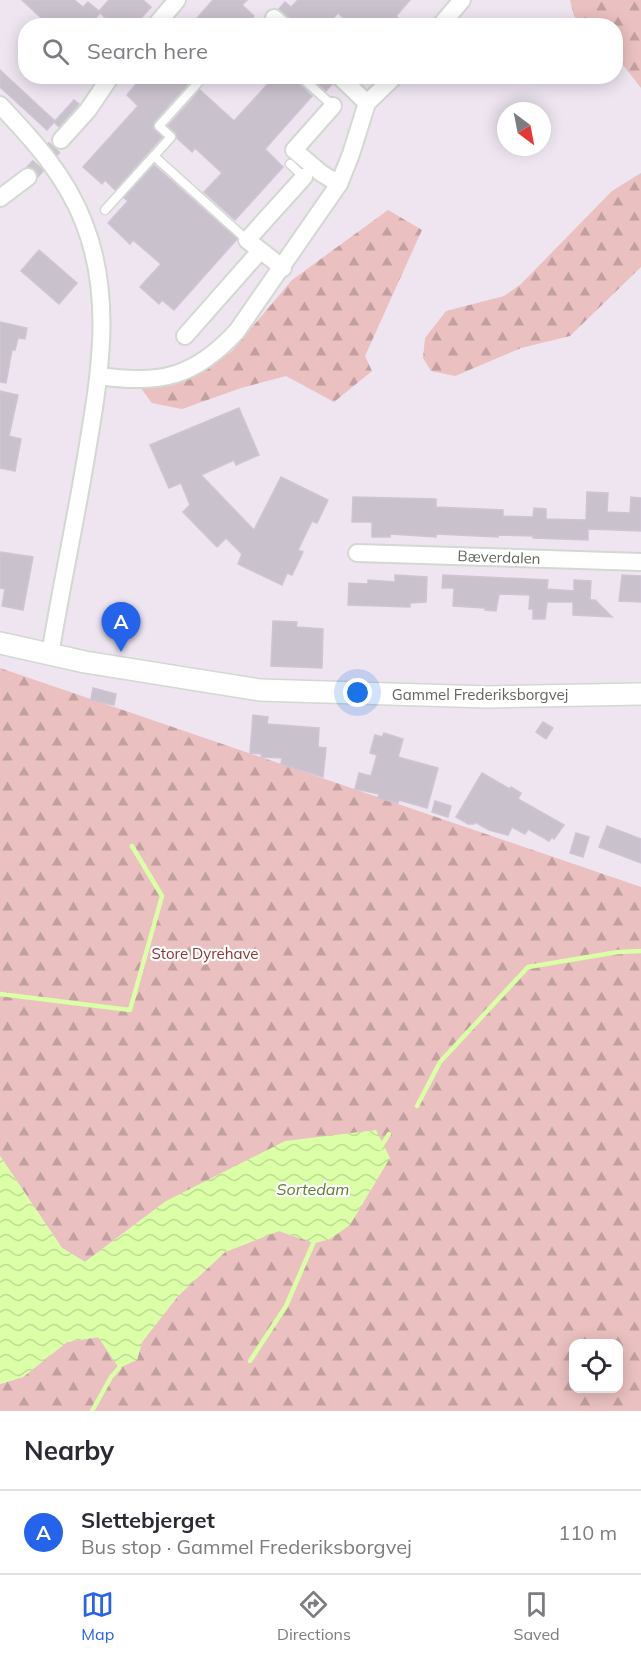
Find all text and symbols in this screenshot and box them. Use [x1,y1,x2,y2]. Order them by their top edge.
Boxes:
search box [18,18,623,84]
icon: search [39,35,72,68]
text: Search here [87,37,208,65]
north arrow [497,102,551,156]
street label: Bæverdalen [457,546,541,568]
pin: A [102,602,140,652]
your location [343,678,372,707]
street label: Gammel Frederiksborgvej [392,685,568,704]
park label: Store Dyrehave [152,944,258,963]
water label: Sortedam [277,1179,349,1199]
map controls [569,1339,623,1393]
button: locate [569,1339,623,1393]
text: Nearby [24,1434,114,1467]
text: Slettebjerget [81,1506,215,1534]
text: A [36,1520,51,1545]
text: 110 m [558,1520,617,1545]
text: Bus stop · Gammel Frederiksborgvej [81,1534,412,1559]
tab: Map [81,1588,114,1644]
tab: Directions [277,1588,351,1644]
tab: Saved [514,1588,560,1644]

